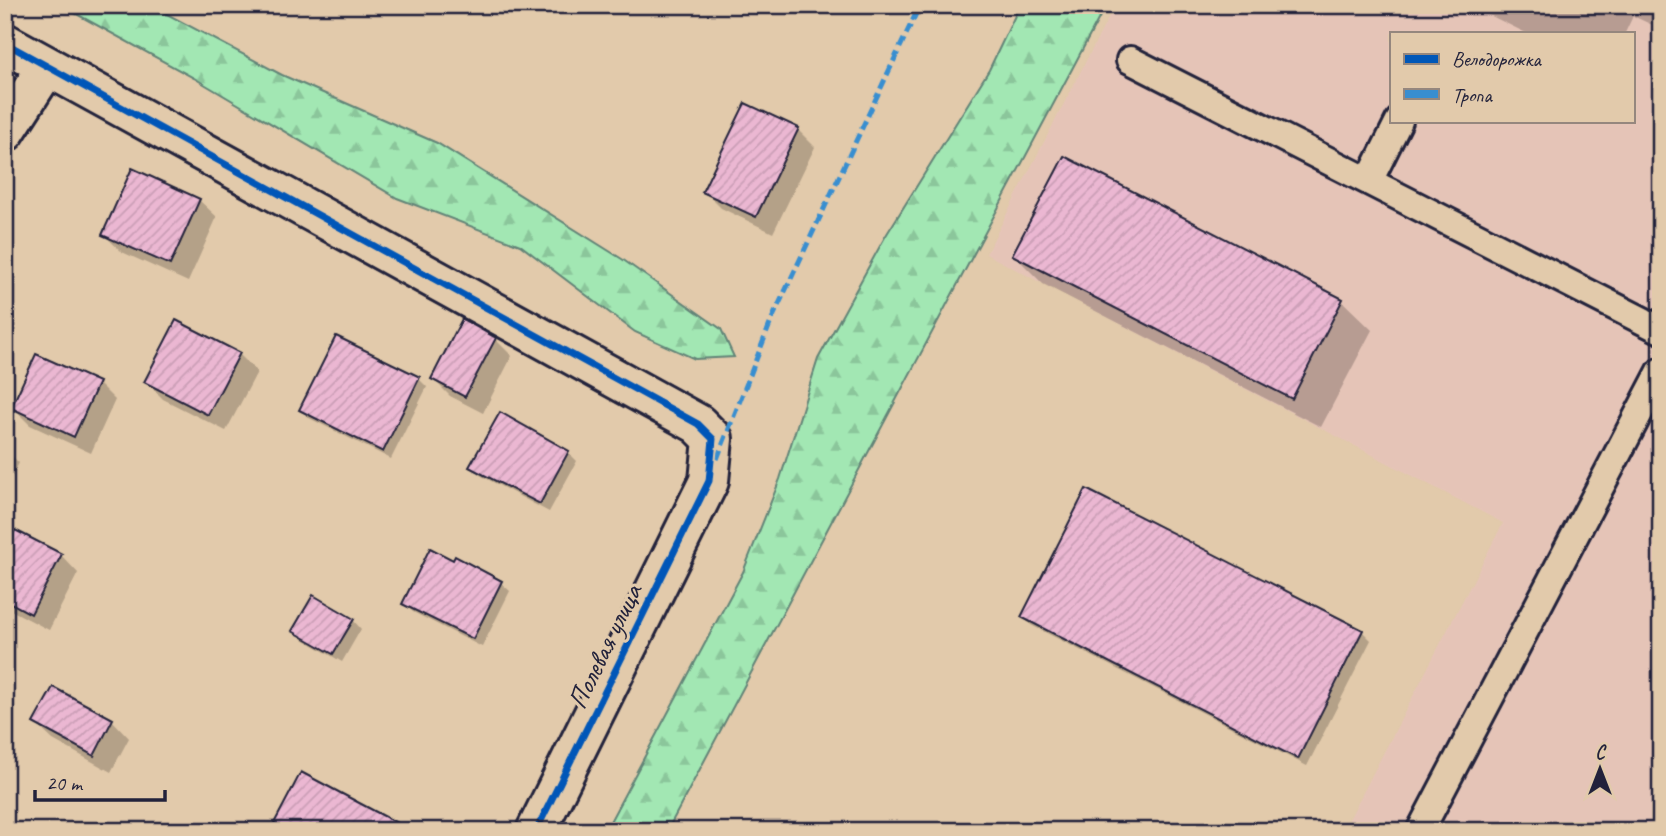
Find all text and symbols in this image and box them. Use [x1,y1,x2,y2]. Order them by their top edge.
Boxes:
legend [1390,32,1634,122]
text: Велодорожка [1452,46,1542,72]
text: Тропа [1452,82,1493,108]
street label: Полевая улица [559,577,650,714]
north arrow [1564,734,1634,804]
text: С [1595,741,1607,765]
scale bar [35,759,164,803]
text: 20 m [46,770,84,796]

